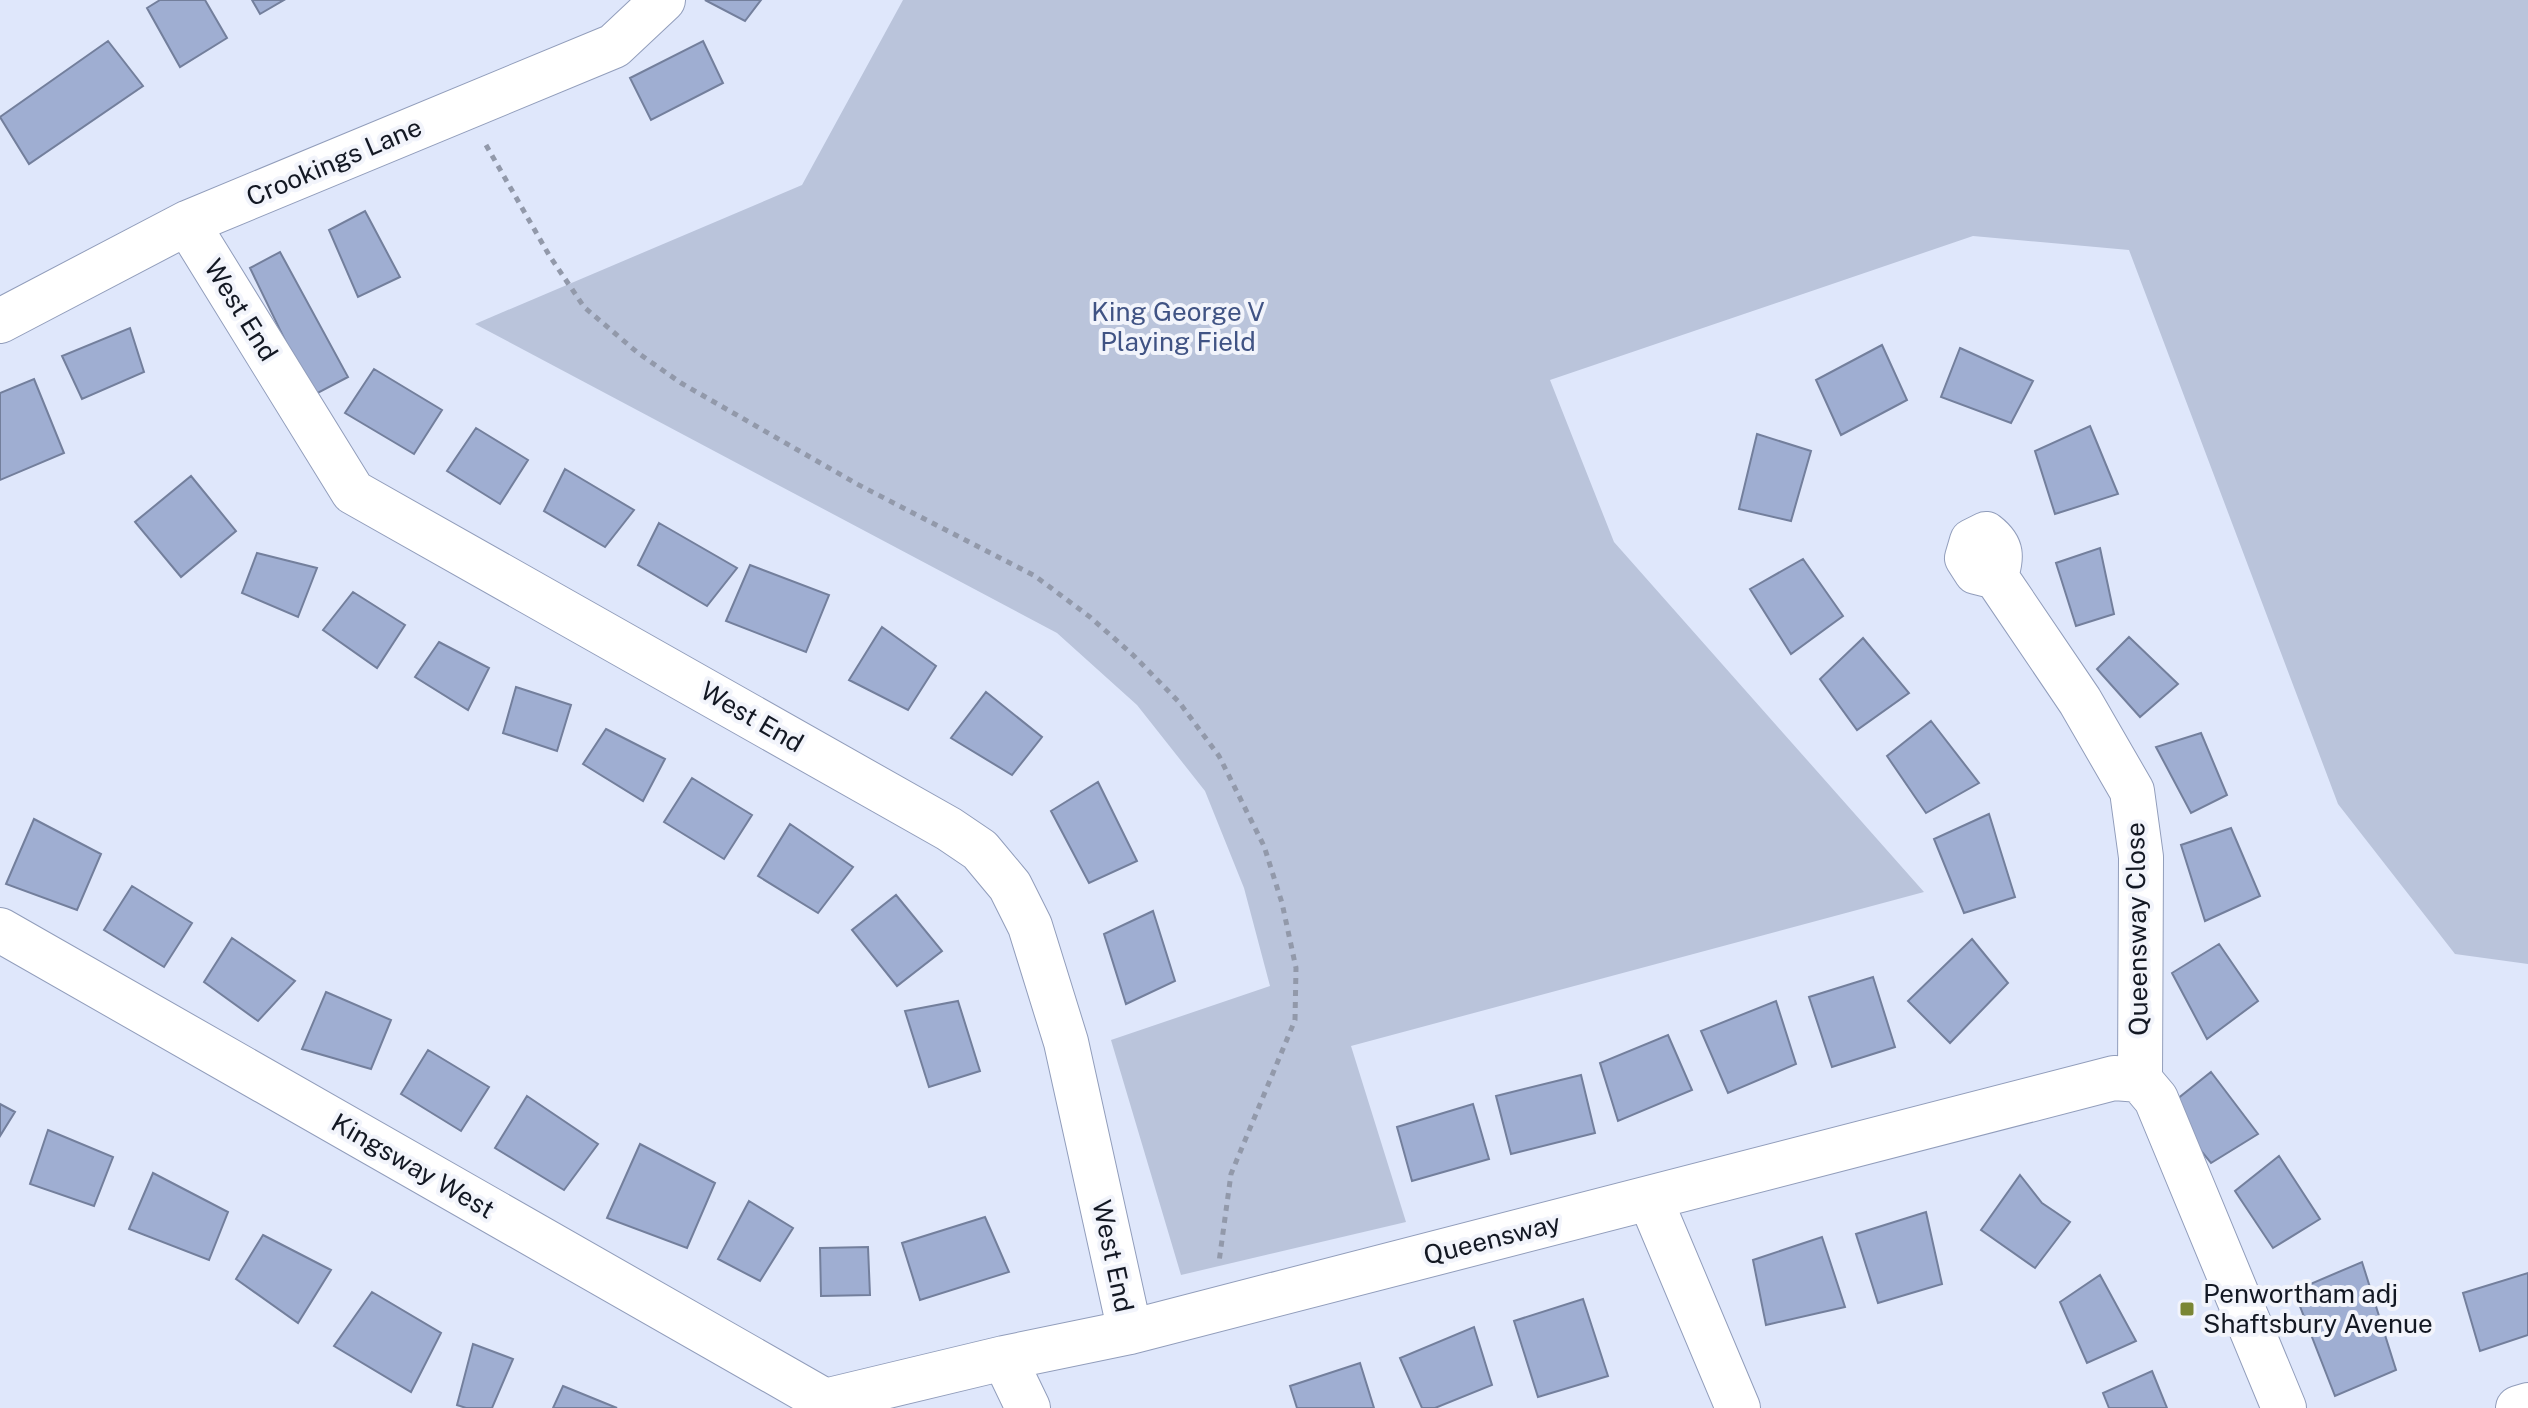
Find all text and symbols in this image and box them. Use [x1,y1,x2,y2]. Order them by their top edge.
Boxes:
street label: Crookings Lane [242,111,426,212]
street label: West End [198,253,285,366]
park label: King George V Playing Field [1091,296,1265,357]
street label: West End [695,675,809,758]
street label: Queensway Close [2119,822,2154,1036]
street label: Kingsway West [326,1106,500,1225]
street label: West End [1086,1197,1140,1315]
street label: Queensway [1420,1207,1564,1270]
place label: Penwortham adj Shaftsbury Avenue [2203,1278,2433,1339]
marker: Penwortham adj Shaftsbury Avenue [2178,1300,2196,1318]

